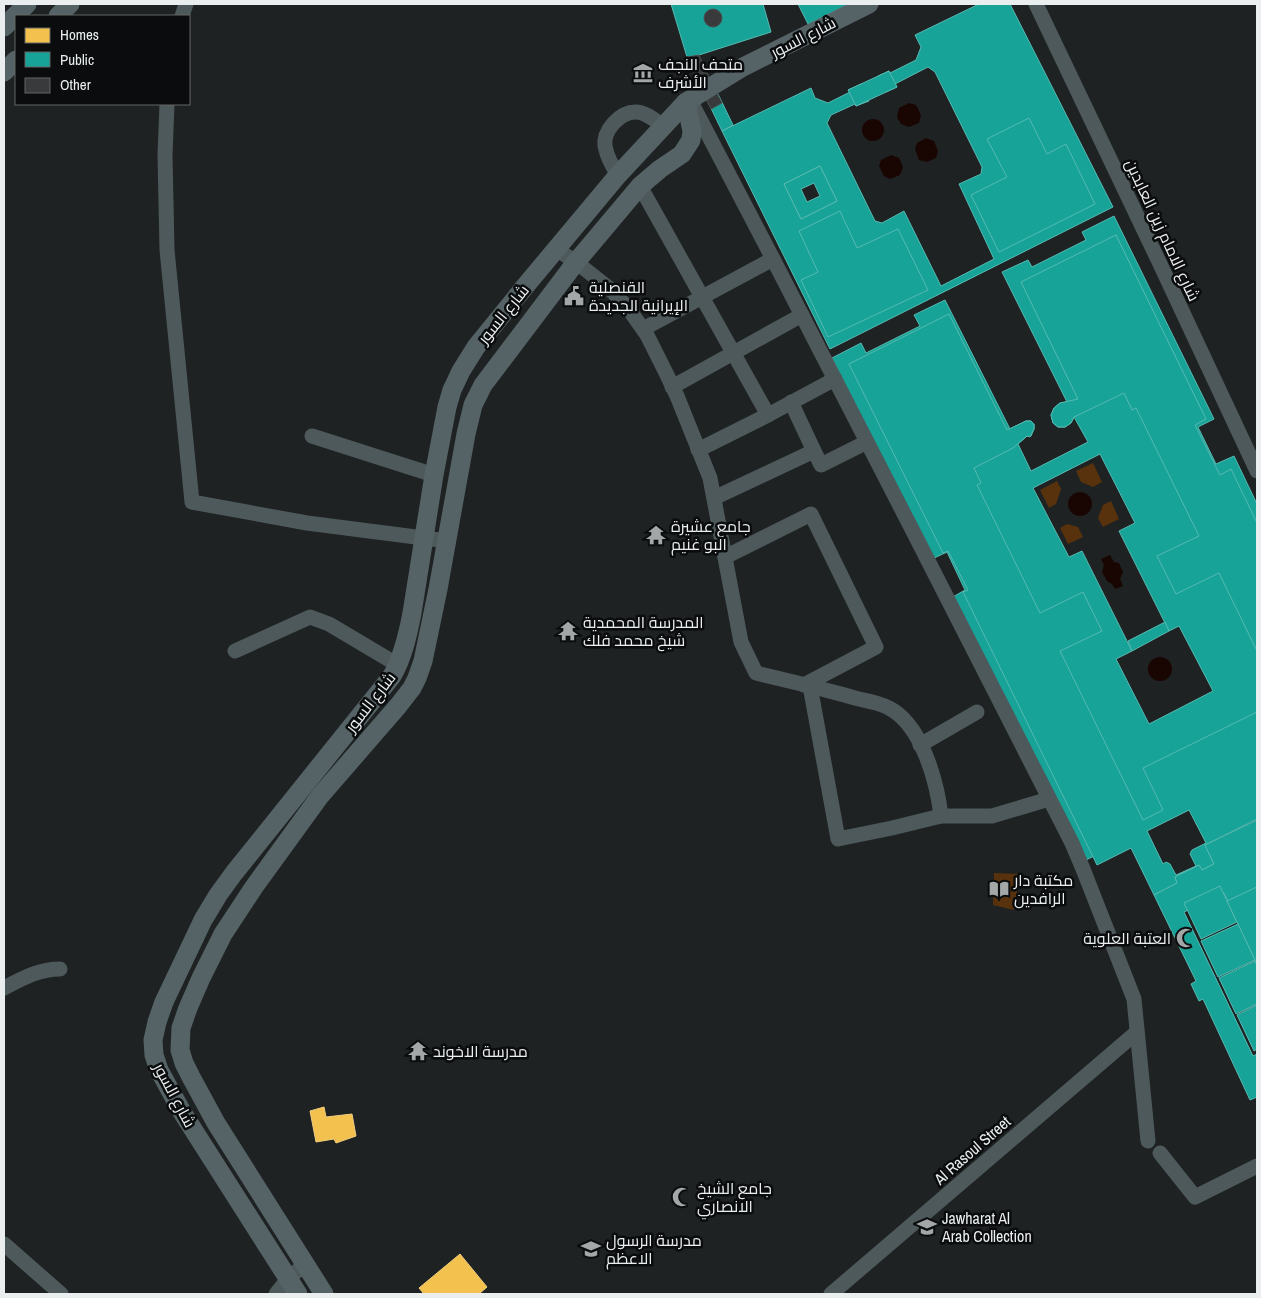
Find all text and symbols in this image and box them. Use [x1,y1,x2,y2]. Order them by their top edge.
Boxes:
street label: شارع السور [766,11,840,64]
legend [15,15,190,105]
text: Homes [60,24,99,45]
text: Public [60,49,94,70]
place label: متحف النجف الأشرف [658,53,743,93]
museum icon: متحف النجف الأشرف [632,62,654,84]
text: Other [60,74,91,95]
street label: شارع الامام زين العابدين [1120,155,1206,305]
place label: القنصلية الإيرانية الجديدة [589,276,688,316]
street label: شارع السور [472,280,535,350]
public building icon: القنصلية الإيرانية الجديدة [563,285,585,307]
place label: جامع عشيرة البو غنيم [671,515,751,556]
temple icon: جامع عشيرة البو غنيم [645,524,667,546]
place label: المدرسة المحمدية شيخ محمد فلك [583,611,703,652]
temple icon: المدرسة المحمدية شيخ محمد فلك [557,620,579,642]
street label: شارع السور [339,667,401,738]
place label: مكتبة دار الرافدين [1013,869,1073,909]
library icon: مكتبة دار الرافدين [988,878,1010,900]
place label: العتبة العلوية [1083,927,1171,949]
mosque icon: العتبة العلوية [1175,927,1197,949]
temple icon: مدرسة الاخوند [407,1040,429,1062]
place label: مدرسة الاخوند [433,1040,528,1062]
street label: شارع السور [147,1058,201,1132]
street label: Al Rasoul Street [928,1110,1015,1190]
place label: جامع الشيخ الانصاري [697,1177,772,1220]
mosque icon: جامع الشيخ الانصاري [671,1186,693,1208]
place label: Jawharat Al Arab Collection [941,1207,1032,1247]
school or university icon: Jawharat Al Arab Collection [916,1216,938,1238]
place label: مدرسة الرسول الاعظم [606,1229,702,1270]
school or university icon: مدرسة الرسول الاعظم [580,1238,602,1260]

